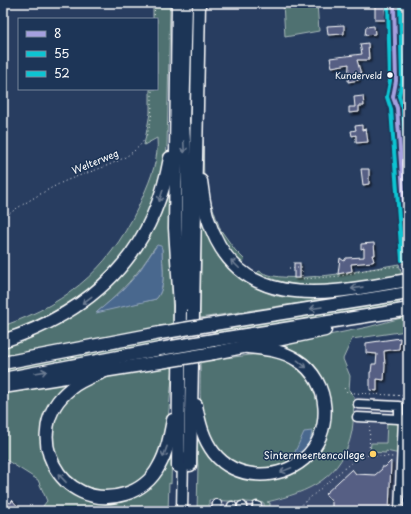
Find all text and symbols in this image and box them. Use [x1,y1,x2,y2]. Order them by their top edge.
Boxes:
legend [18,18,158,90]
text: 8 [54,24,62,42]
text: 55 [54,44,69,62]
text: 52 [54,64,70,82]
place label: Kunderveld [335,68,382,82]
marker: Kunderveld [385,70,395,80]
one-way arrow [181,140,188,153]
street label: Welterweg [69,145,121,177]
one-way arrow [157,189,164,202]
one-way arrow [230,259,240,269]
one-way arrow [351,285,364,292]
one-way arrow [81,295,92,304]
one-way arrow [310,304,323,312]
one-way arrow [297,359,307,368]
one-way arrow [34,368,47,376]
one-way arrow [161,446,169,458]
place label: Sintermeertencollege [264,447,366,462]
marker: Sintermeertencollege [368,449,378,459]
one-way arrow [280,467,292,474]
one-way arrow [57,473,67,483]

